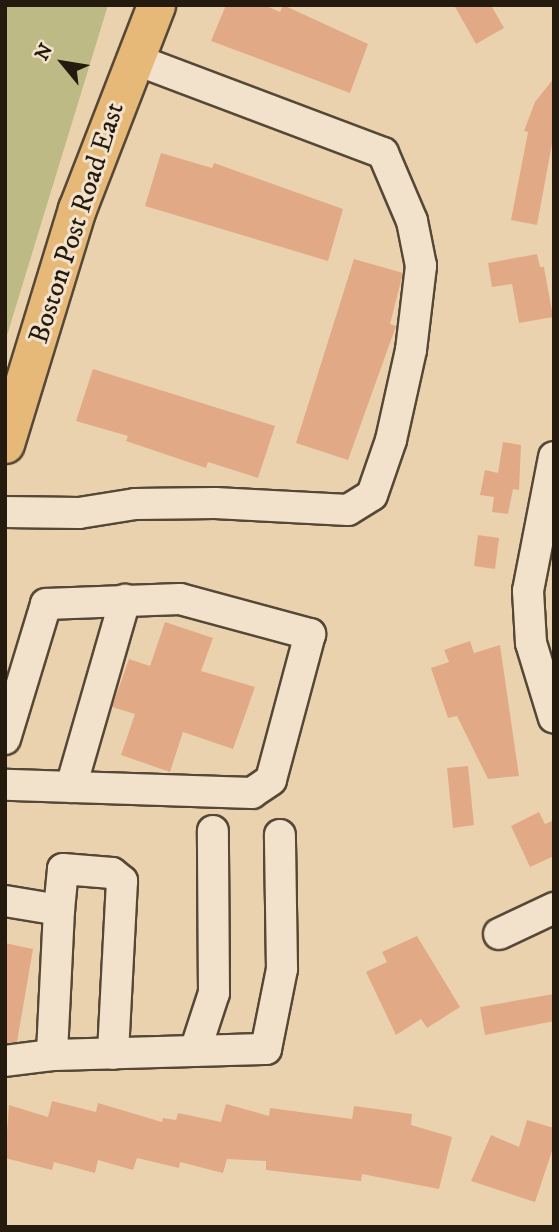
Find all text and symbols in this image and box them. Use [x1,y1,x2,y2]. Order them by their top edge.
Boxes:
north arrow [28,28,98,98]
text: N [31,40,58,65]
street label: Boston Post Road East [22,98,132,348]

